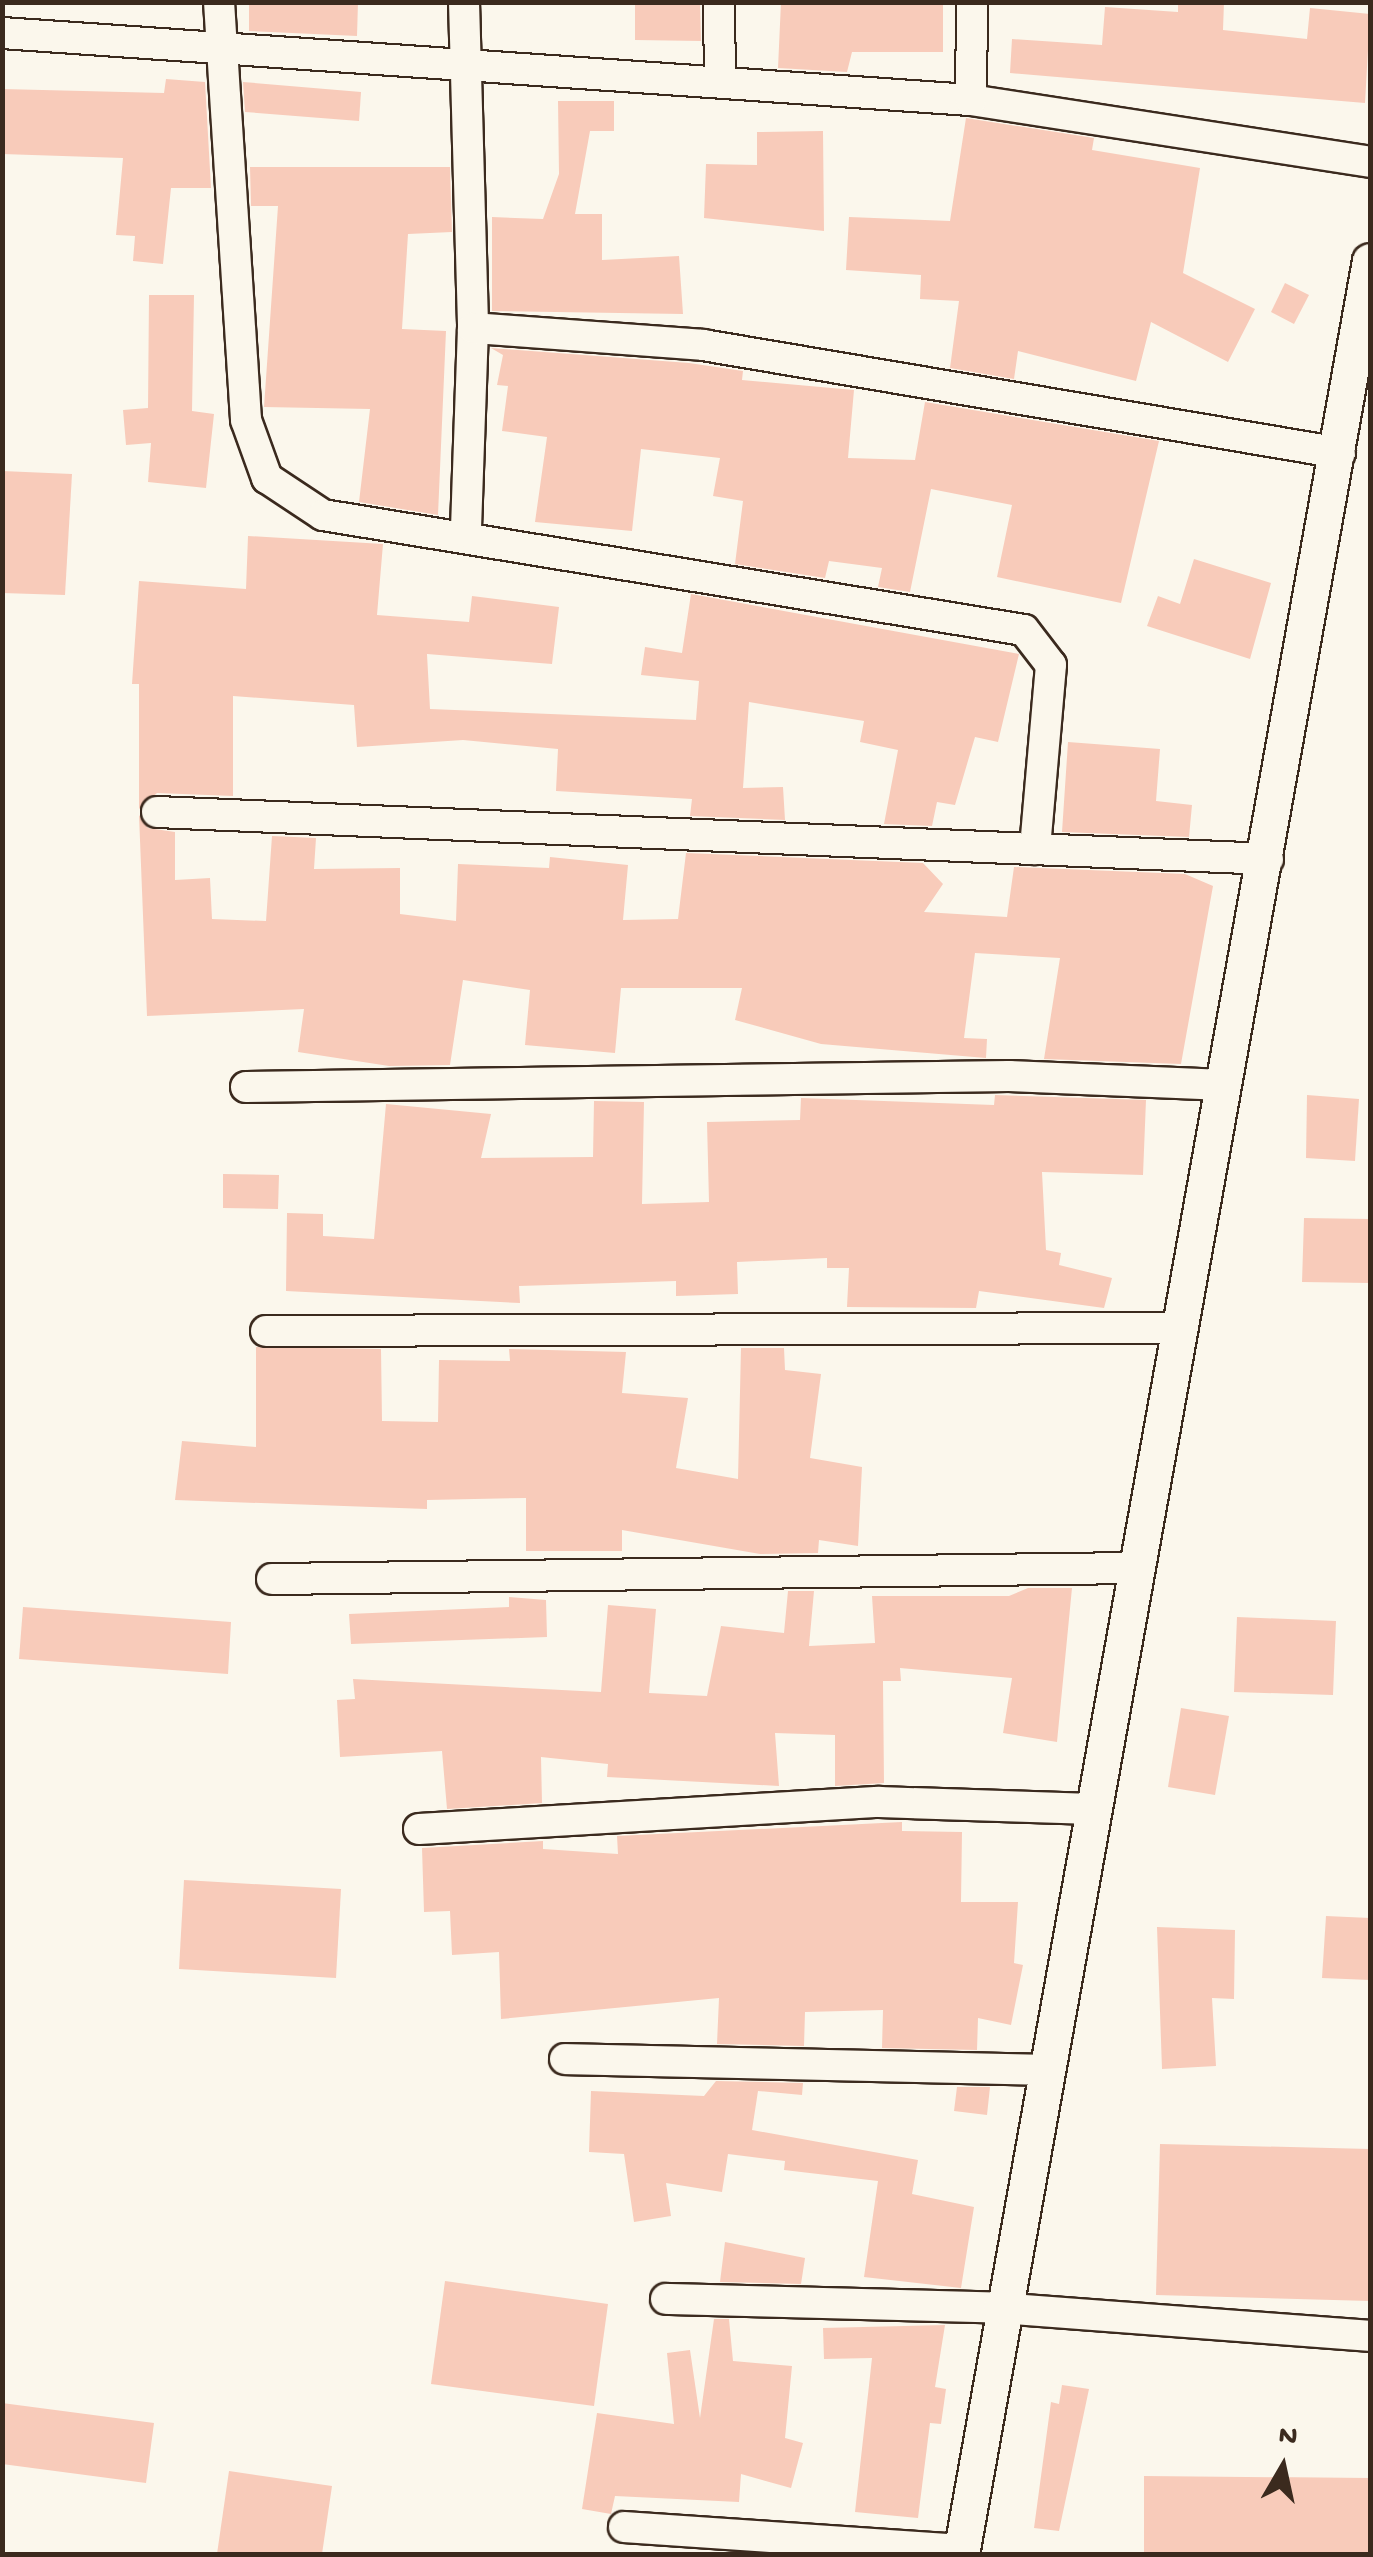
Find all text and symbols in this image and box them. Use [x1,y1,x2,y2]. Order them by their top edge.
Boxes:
north arrow [1233,2417,1333,2517]
text: N [1276,2419,1299,2455]

